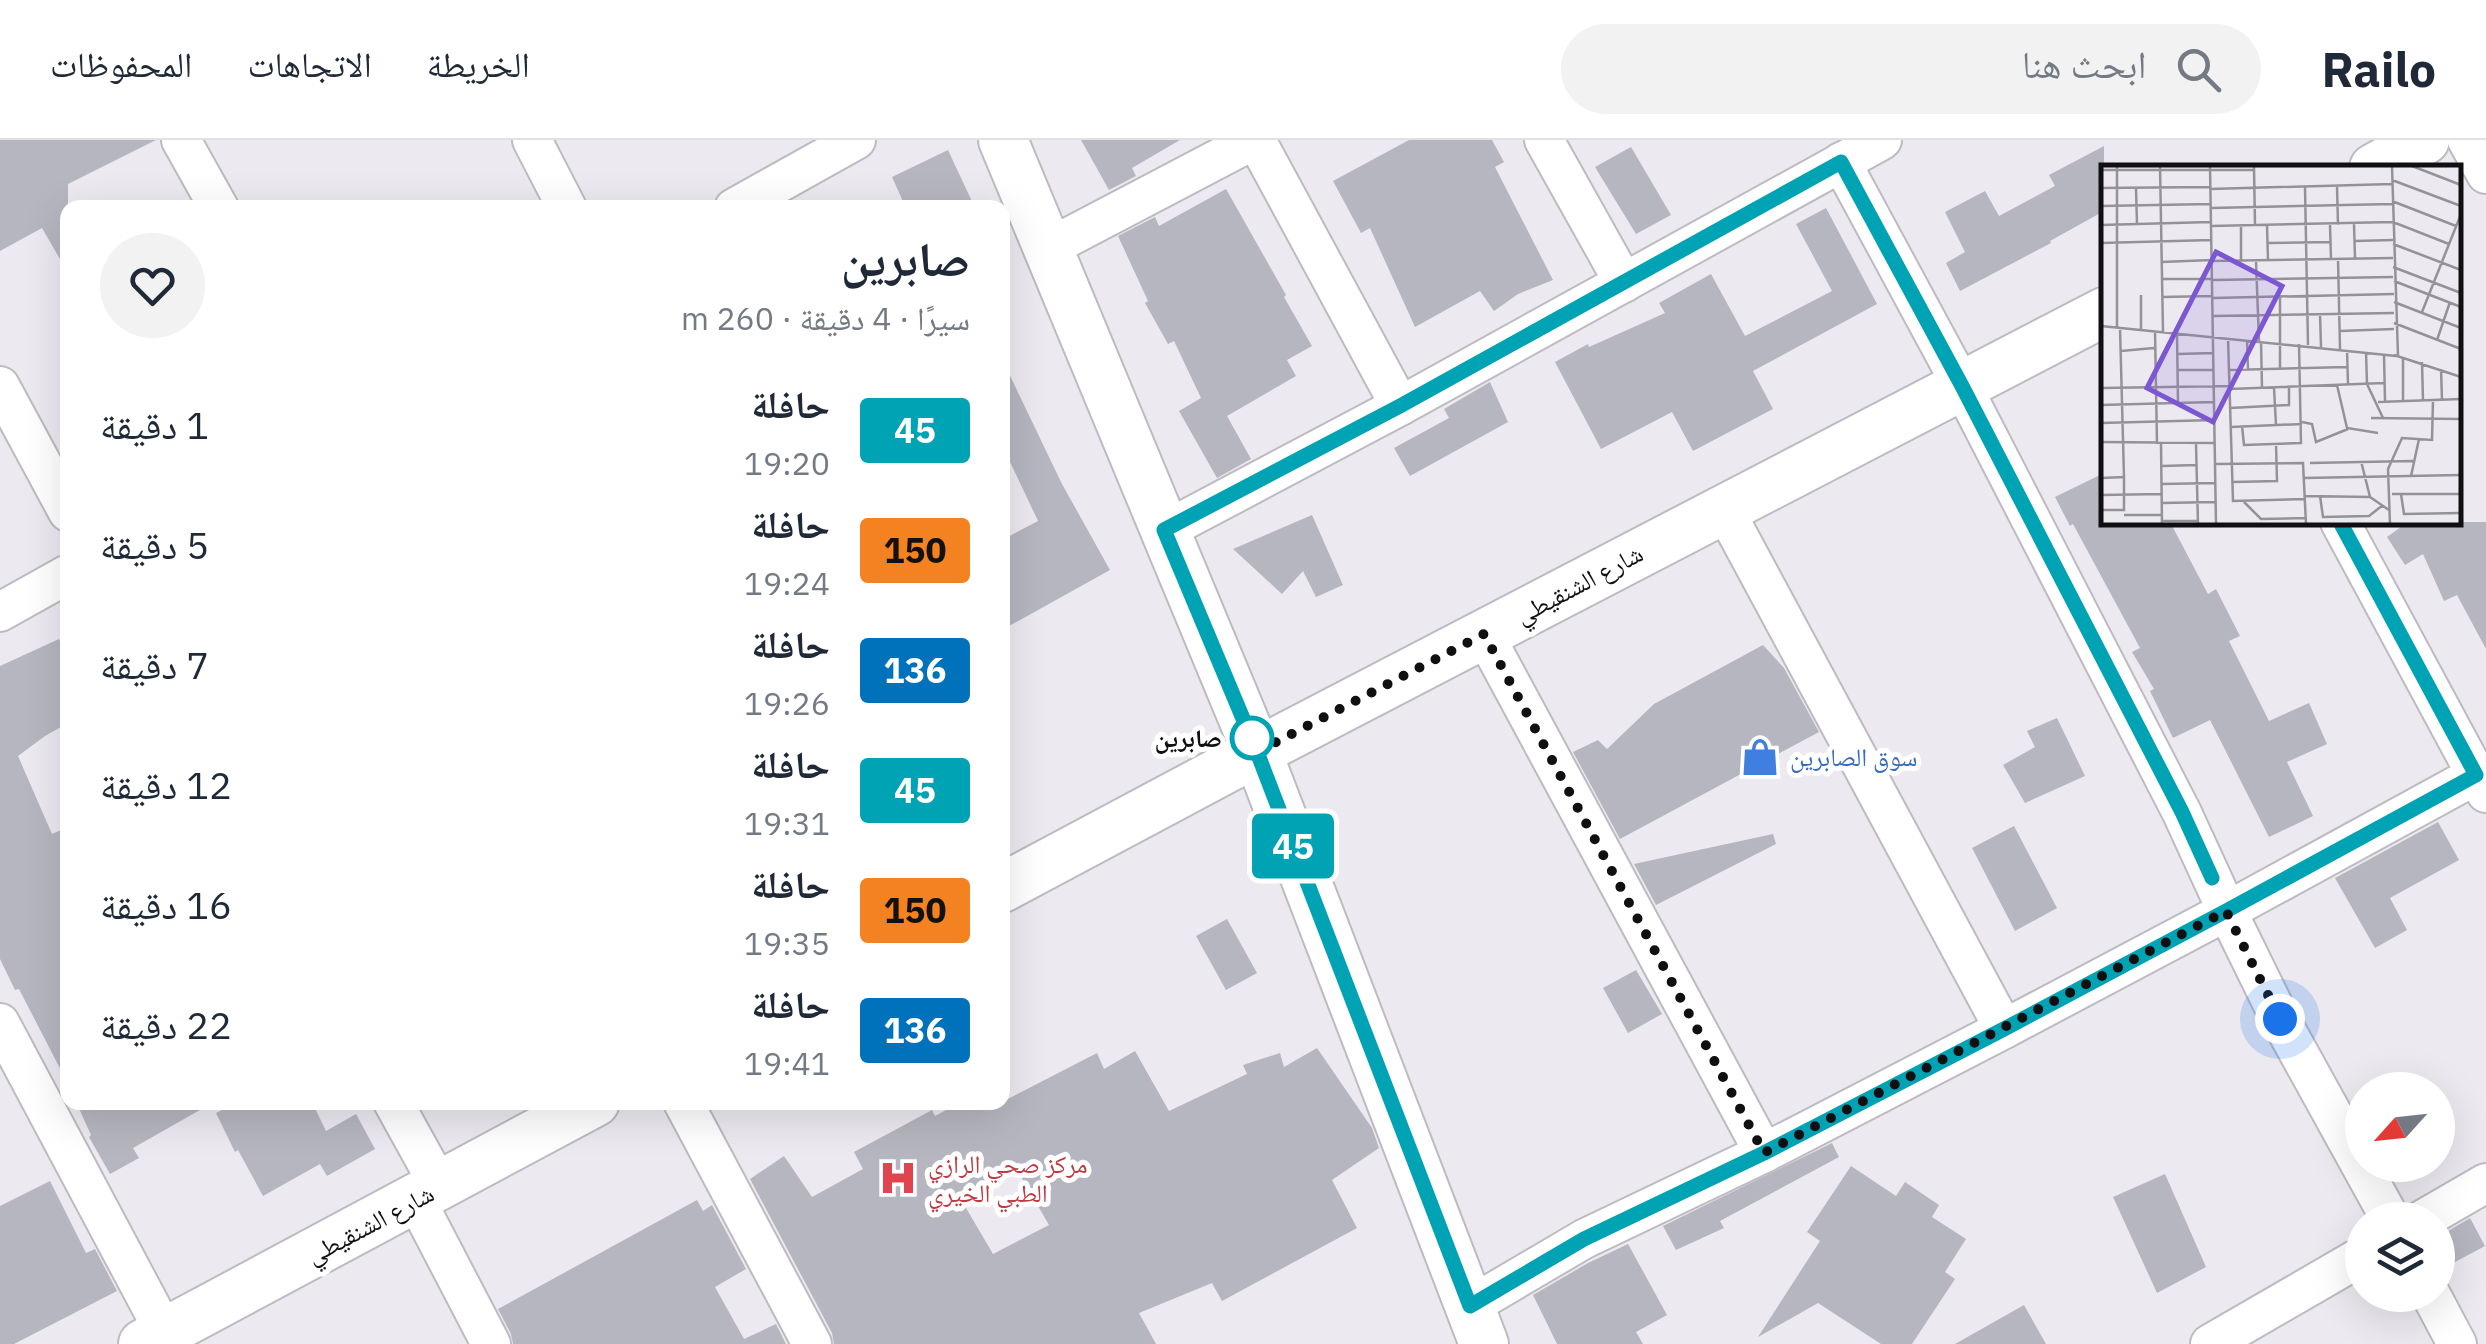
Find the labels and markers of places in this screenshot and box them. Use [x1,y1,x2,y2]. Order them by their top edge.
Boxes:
marker: صابرين [1231,717,1273,759]
place label: صابرين [1155,721,1222,754]
shop icon: سوق الصابرين [1739,736,1781,778]
place label: سوق الصابرين [1790,740,1917,773]
place label: مركز صحي الرازي الطبي الخيري [928,1147,1088,1213]
hospital icon: مركز صحي الرازي الطبي الخيري [877,1157,919,1199]

